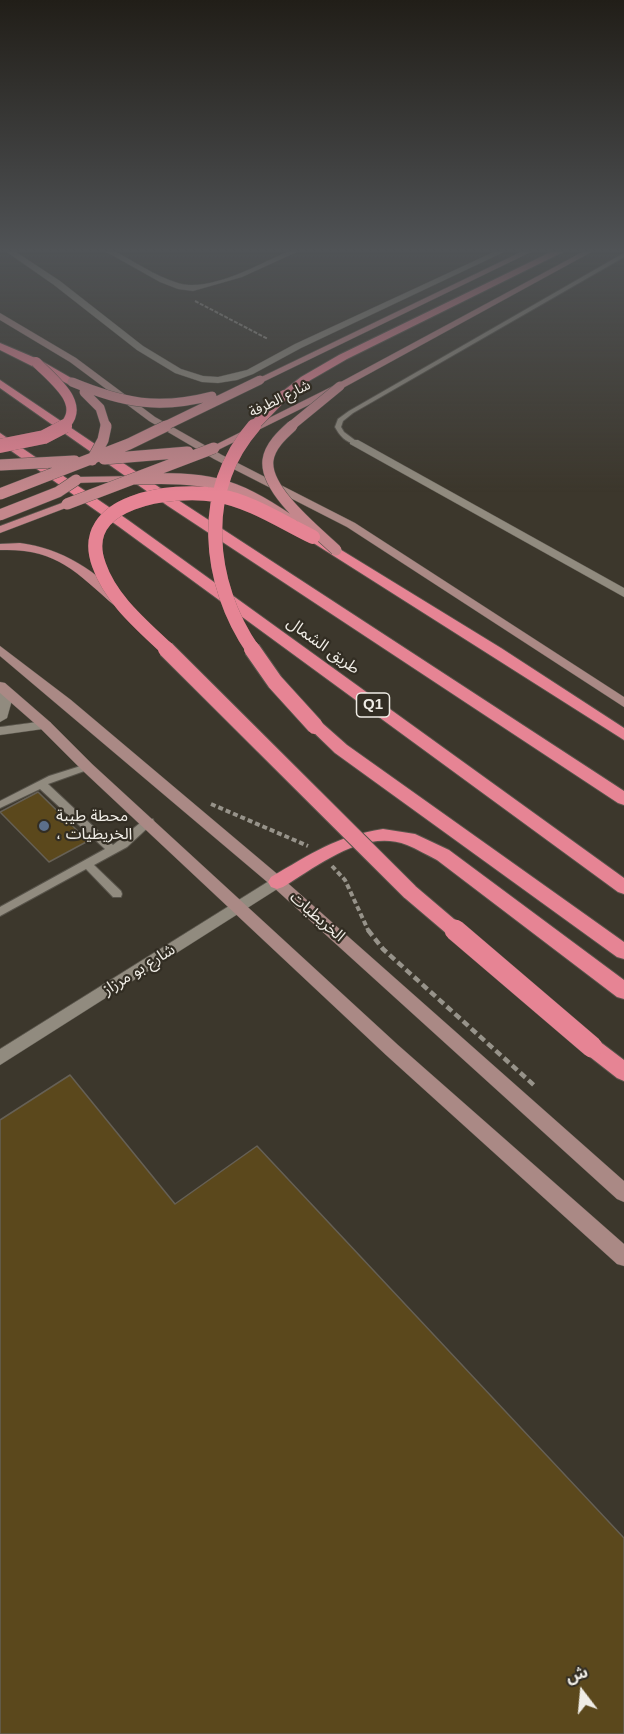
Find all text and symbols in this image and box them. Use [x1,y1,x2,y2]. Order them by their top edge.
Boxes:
street label: شارع الطرفة [247,377,313,421]
street label: طريق الشمال [283,613,363,679]
road number: Q1 [356,693,389,717]
place label: محطة طيبة ، الخريطيات [56,807,132,845]
marker: محطة طيبة ، الخريطيات [37,819,51,833]
street label: الخريطيات [286,888,348,946]
street label: شارع بو مرزاز [99,940,179,1000]
north arrow [552,1662,612,1722]
text: ش [564,1663,590,1685]

